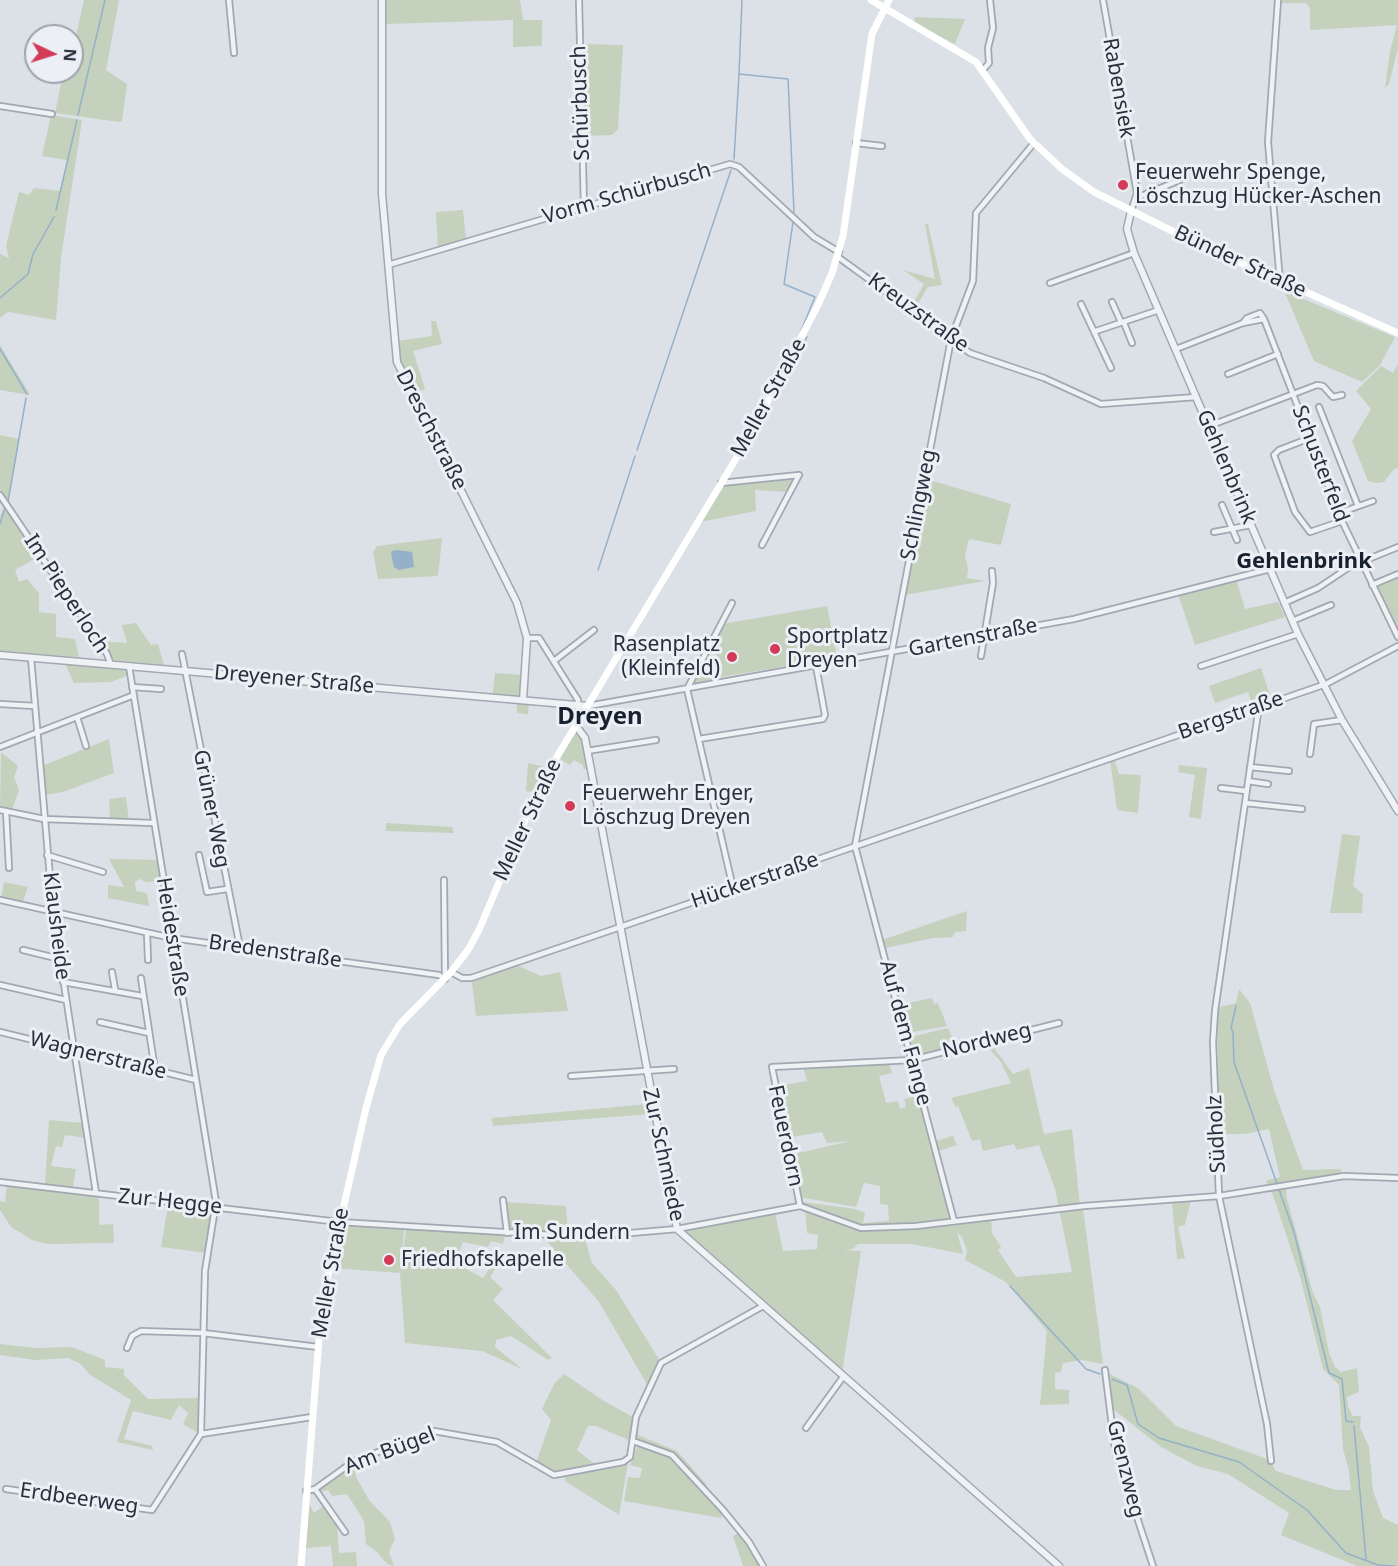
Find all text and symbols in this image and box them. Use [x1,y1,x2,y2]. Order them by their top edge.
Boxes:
north arrow [24,24,84,84]
street label: Rabensiek [1097,36,1139,140]
street label: Schürbusch [566,45,596,161]
text: N [59,48,81,62]
street label: Vorm Schürbusch [540,158,714,230]
place label: Feuerwehr Spenge, Löschzug Hücker-Aschen [1135,160,1382,210]
marker: Feuerwehr Spenge, Löschzug Hücker-Aschen [1116,178,1130,192]
street label: Bünder Straße [1170,220,1310,304]
street label: Kreuzstraße [863,268,973,358]
street label: Meller Straße [726,334,812,462]
street label: Dreschstraße [390,366,472,494]
street label: Schusterfeld [1286,402,1354,526]
street label: Gehlenbrink [1191,406,1261,528]
street label: Schlingweg [896,447,942,563]
street label: Im Pieperloch [18,530,114,658]
district label: Gehlenbrink [1236,549,1372,575]
street label: Gartenstraße [906,613,1040,663]
place label: Sportplatz Dreyen [787,624,888,674]
place label: Rasenplatz (Kleinfeld) [613,632,720,682]
marker: Sportplatz Dreyen [768,642,782,656]
marker: Rasenplatz (Kleinfeld) [725,650,739,664]
street label: Dreyener Straße [213,660,375,700]
street label: Bergstraße [1175,686,1287,746]
district label: Dreyen [557,703,643,731]
street label: Grüner Weg [187,748,235,870]
street label: Meller Straße [489,755,567,885]
place label: Feuerwehr Enger, Löschzug Dreyen [582,781,754,831]
marker: Feuerwehr Enger, Löschzug Dreyen [563,799,577,813]
street label: Hückerstraße [688,847,822,915]
street label: Klausheide [37,871,75,981]
street label: Heidestraße [150,876,194,998]
street label: Bredenstraße [207,930,343,974]
street label: Auf dem Fange [874,958,936,1108]
street label: Nordweg [940,1018,1034,1064]
street label: Wagnerstraße [27,1027,169,1085]
street label: Feuerdorn [762,1083,808,1189]
street label: Zur Schmiede [637,1086,689,1224]
street label: Südholz [1202,1094,1232,1174]
street label: Zur Hegge [117,1184,223,1220]
street label: Meller Straße [307,1206,355,1340]
street label: Im Sundern [514,1220,630,1246]
place label: Friedhofskapelle [401,1247,564,1273]
marker: Friedhofskapelle [382,1253,396,1267]
street label: Grenzweg [1101,1418,1149,1520]
street label: Am Bügel [341,1422,439,1480]
street label: Erdbeerweg [18,1478,140,1520]

